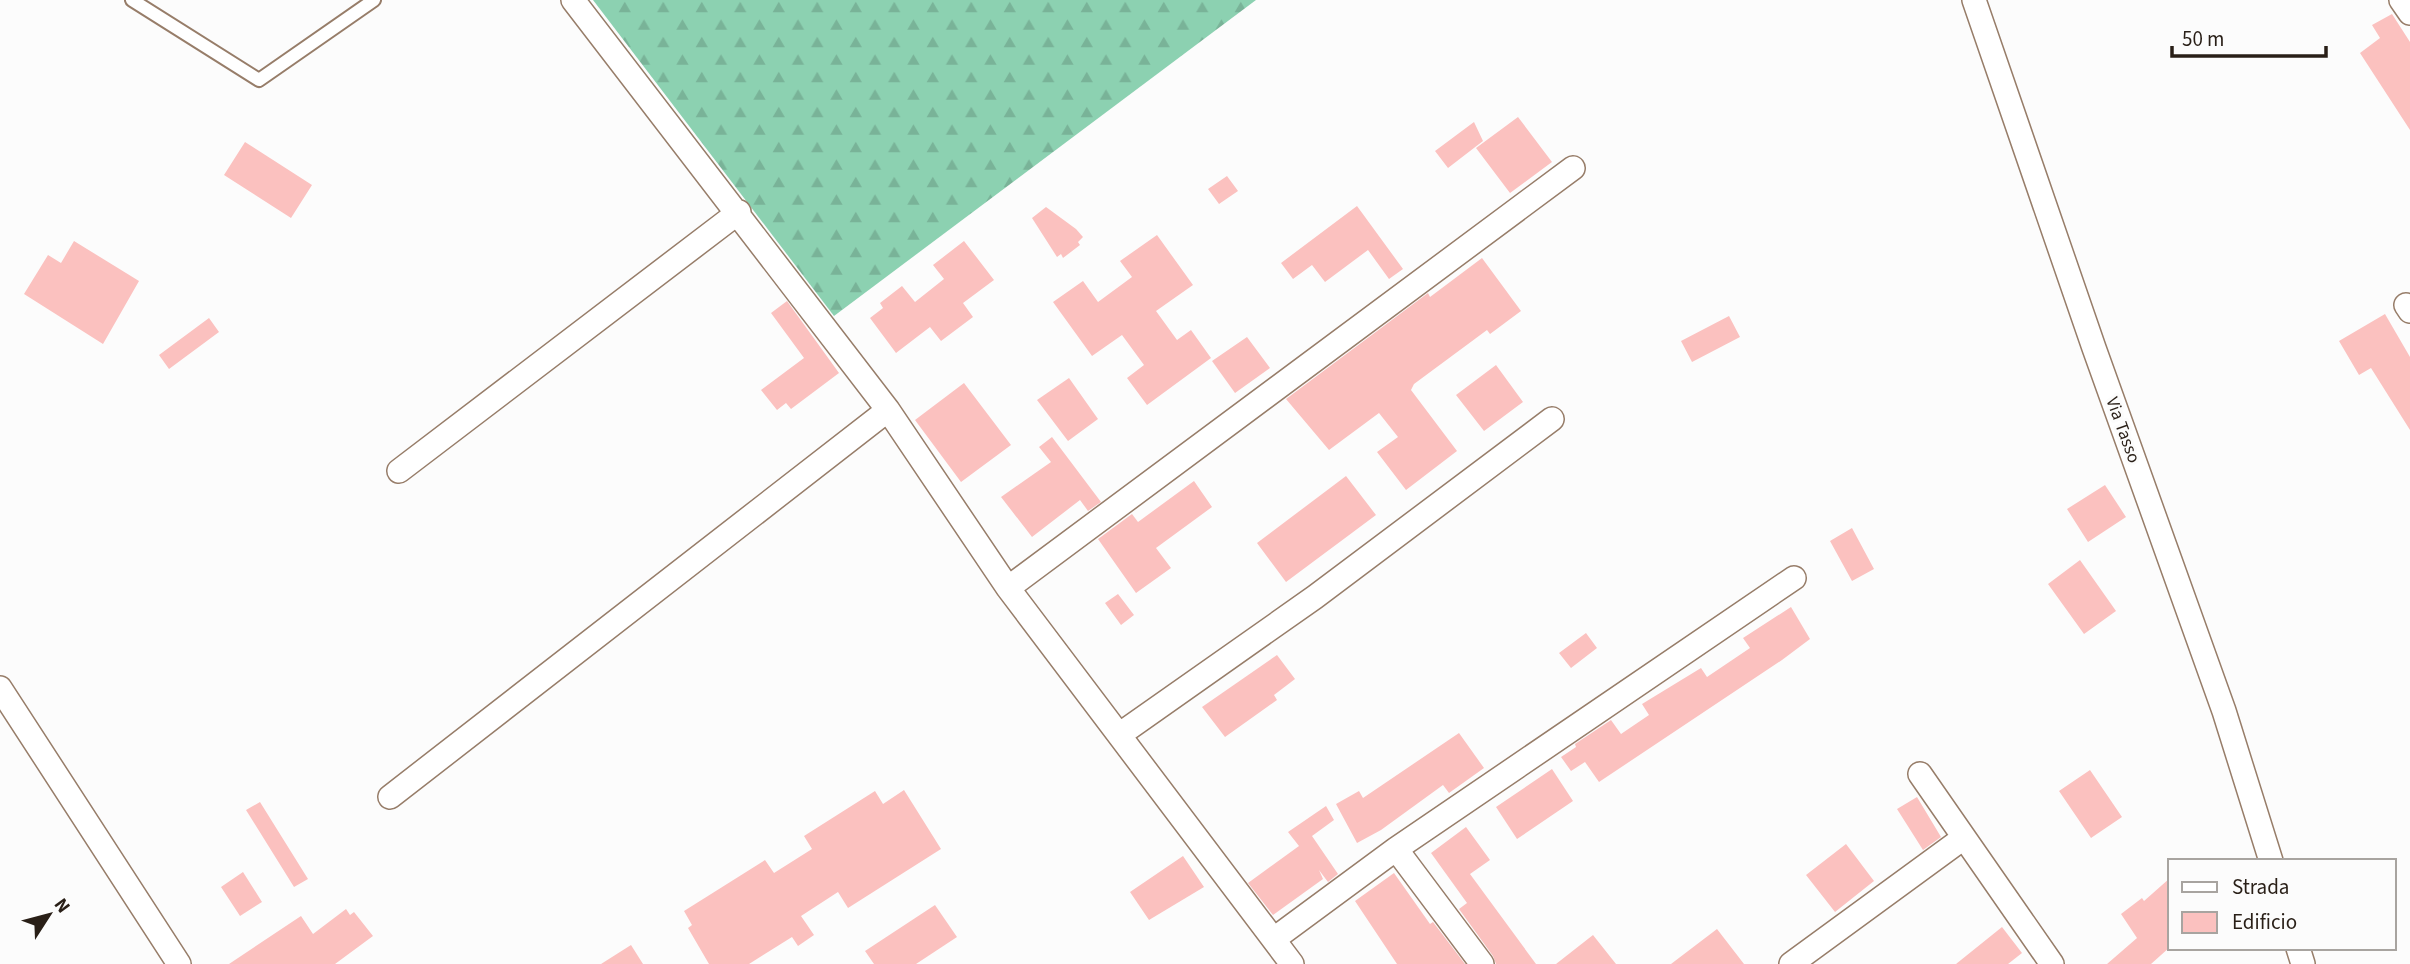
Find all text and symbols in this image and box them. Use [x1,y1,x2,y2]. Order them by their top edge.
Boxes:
scale bar [2172,14,2326,58]
text: 50 m [2182,24,2224,54]
street label: Via Tasso [2100,393,2146,467]
legend [2168,859,2396,950]
text: Strada [2232,872,2289,902]
north arrow [14,880,84,950]
text: N [47,893,76,919]
text: Edificio [2232,907,2297,937]

